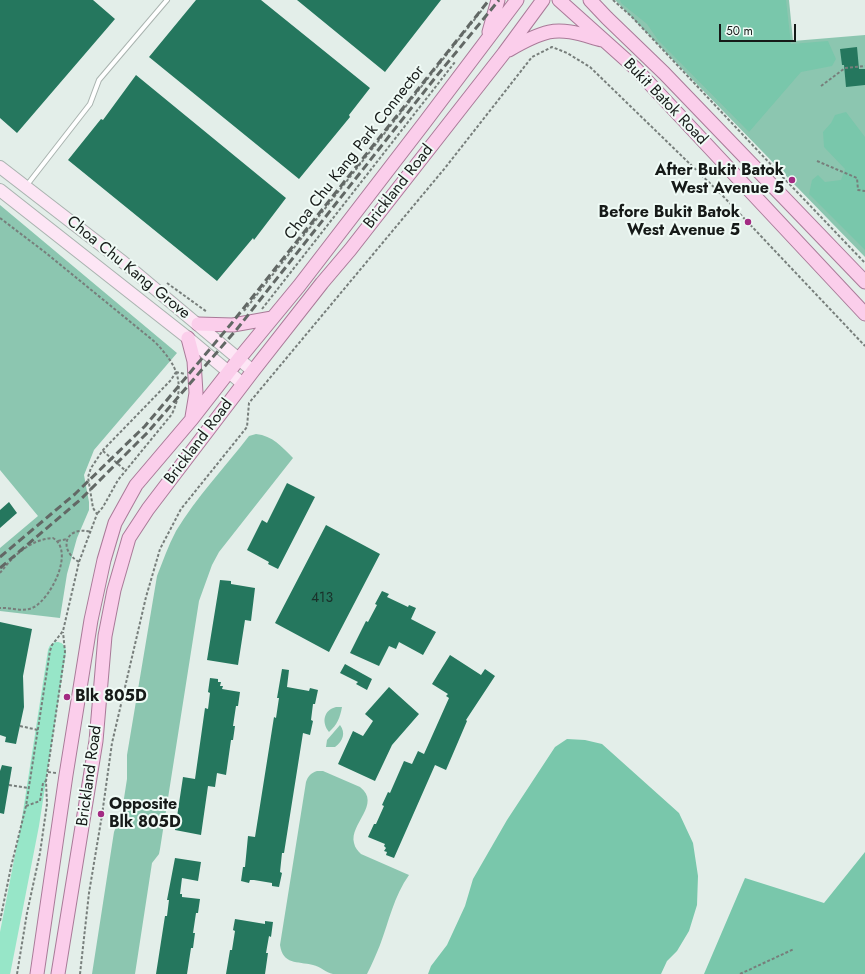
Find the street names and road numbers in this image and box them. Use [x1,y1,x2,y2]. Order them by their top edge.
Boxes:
street label: Bukit Batok Road [619,55,711,149]
street label: Choa Chu Kang Park Connector [281,62,429,244]
street label: Brickland Road [360,141,438,233]
street label: Choa Chu Kang Grove [62,212,194,324]
street label: Brickland Road [161,396,237,488]
street label: Brickland Road [73,724,107,828]

